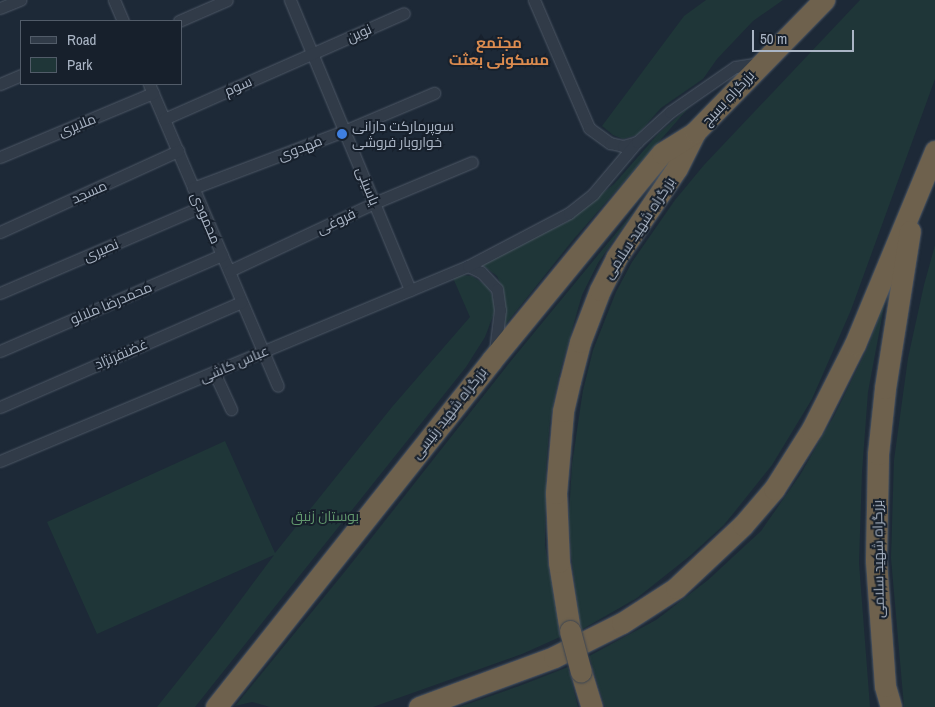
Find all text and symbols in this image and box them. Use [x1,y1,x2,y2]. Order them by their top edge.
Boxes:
legend [20,20,182,85]
street label: نوین [344,20,374,46]
scale bar [755,20,858,52]
text: 50 m [760,28,787,49]
text: Road [67,29,96,50]
district label: مجتمع مسکونی بعثت [449,33,549,68]
text: Park [67,54,92,75]
street label: بزرگراه بسیج [698,67,758,129]
street label: سوم [222,73,254,99]
street label: ملایری [56,110,98,140]
place label: سوپرمارکت دارانی خواروبار فروشی [352,118,454,150]
marker: سوپرمارکت دارانی خواروبار فروشی [336,128,348,140]
street label: مهدوی [276,132,324,164]
street label: یاسینی [353,164,383,208]
street label: بزرگراه شهید سلامی [600,174,678,282]
street label: مسجد [69,177,109,207]
street label: محمودی [188,190,224,246]
street label: فروغی [314,205,358,237]
street label: نصیری [81,235,121,265]
street label: محمدرضا ملالو [68,278,154,328]
street label: غضنفرنژاد [92,335,150,373]
street label: عباس کاشی [197,342,271,386]
street label: بزرگراه شهید رئیسی [408,364,490,462]
street label: بزرگراه شهید سلامی [869,500,887,618]
park label: بوستان زنبق [291,508,359,524]

